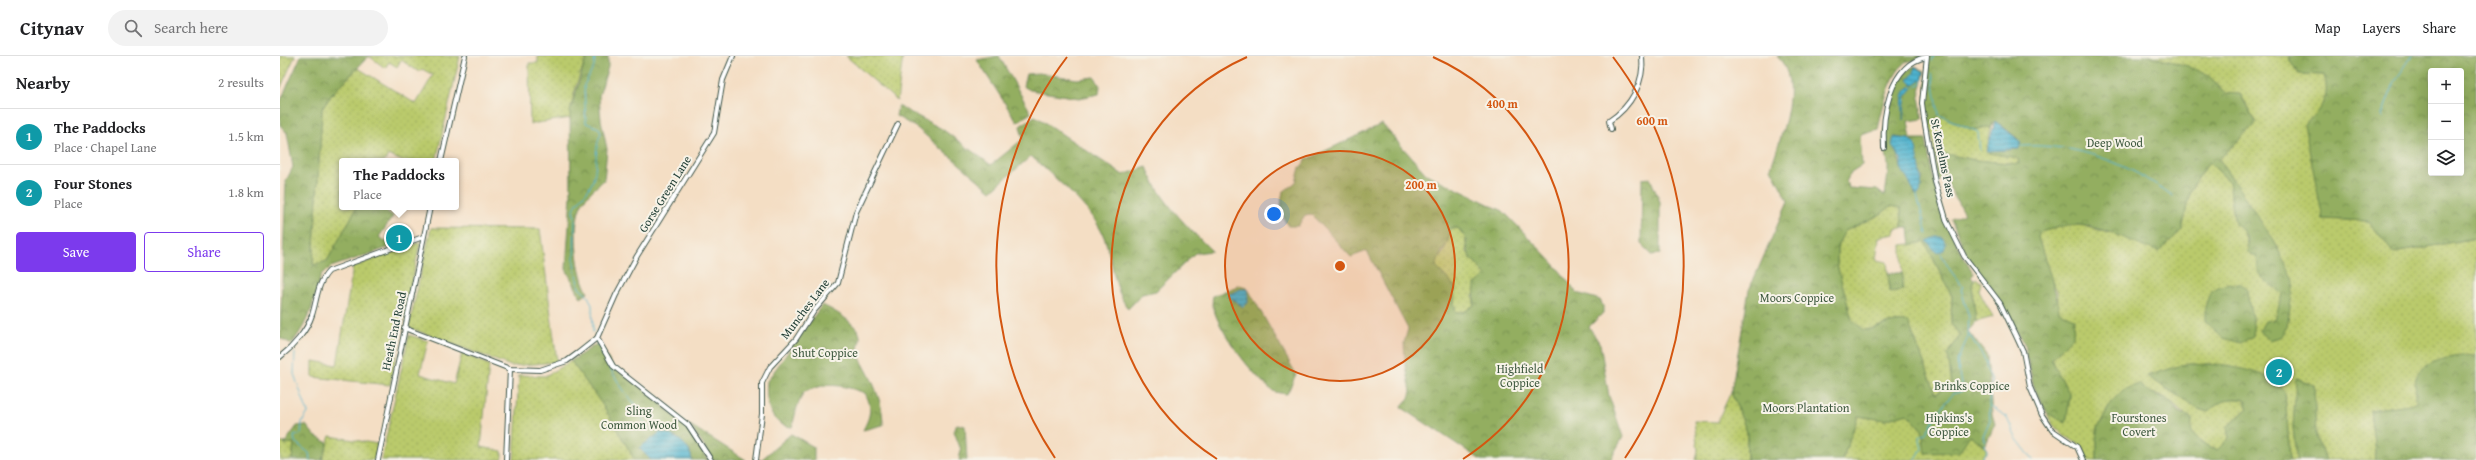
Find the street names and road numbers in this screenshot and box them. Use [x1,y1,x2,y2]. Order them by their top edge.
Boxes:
street label: St Kenelms Pass [1927,117,1960,199]
street label: Gorse Green Lane [634,152,695,235]
street label: Munches Lane [776,275,833,343]
street label: Heath End Road [377,290,410,372]

